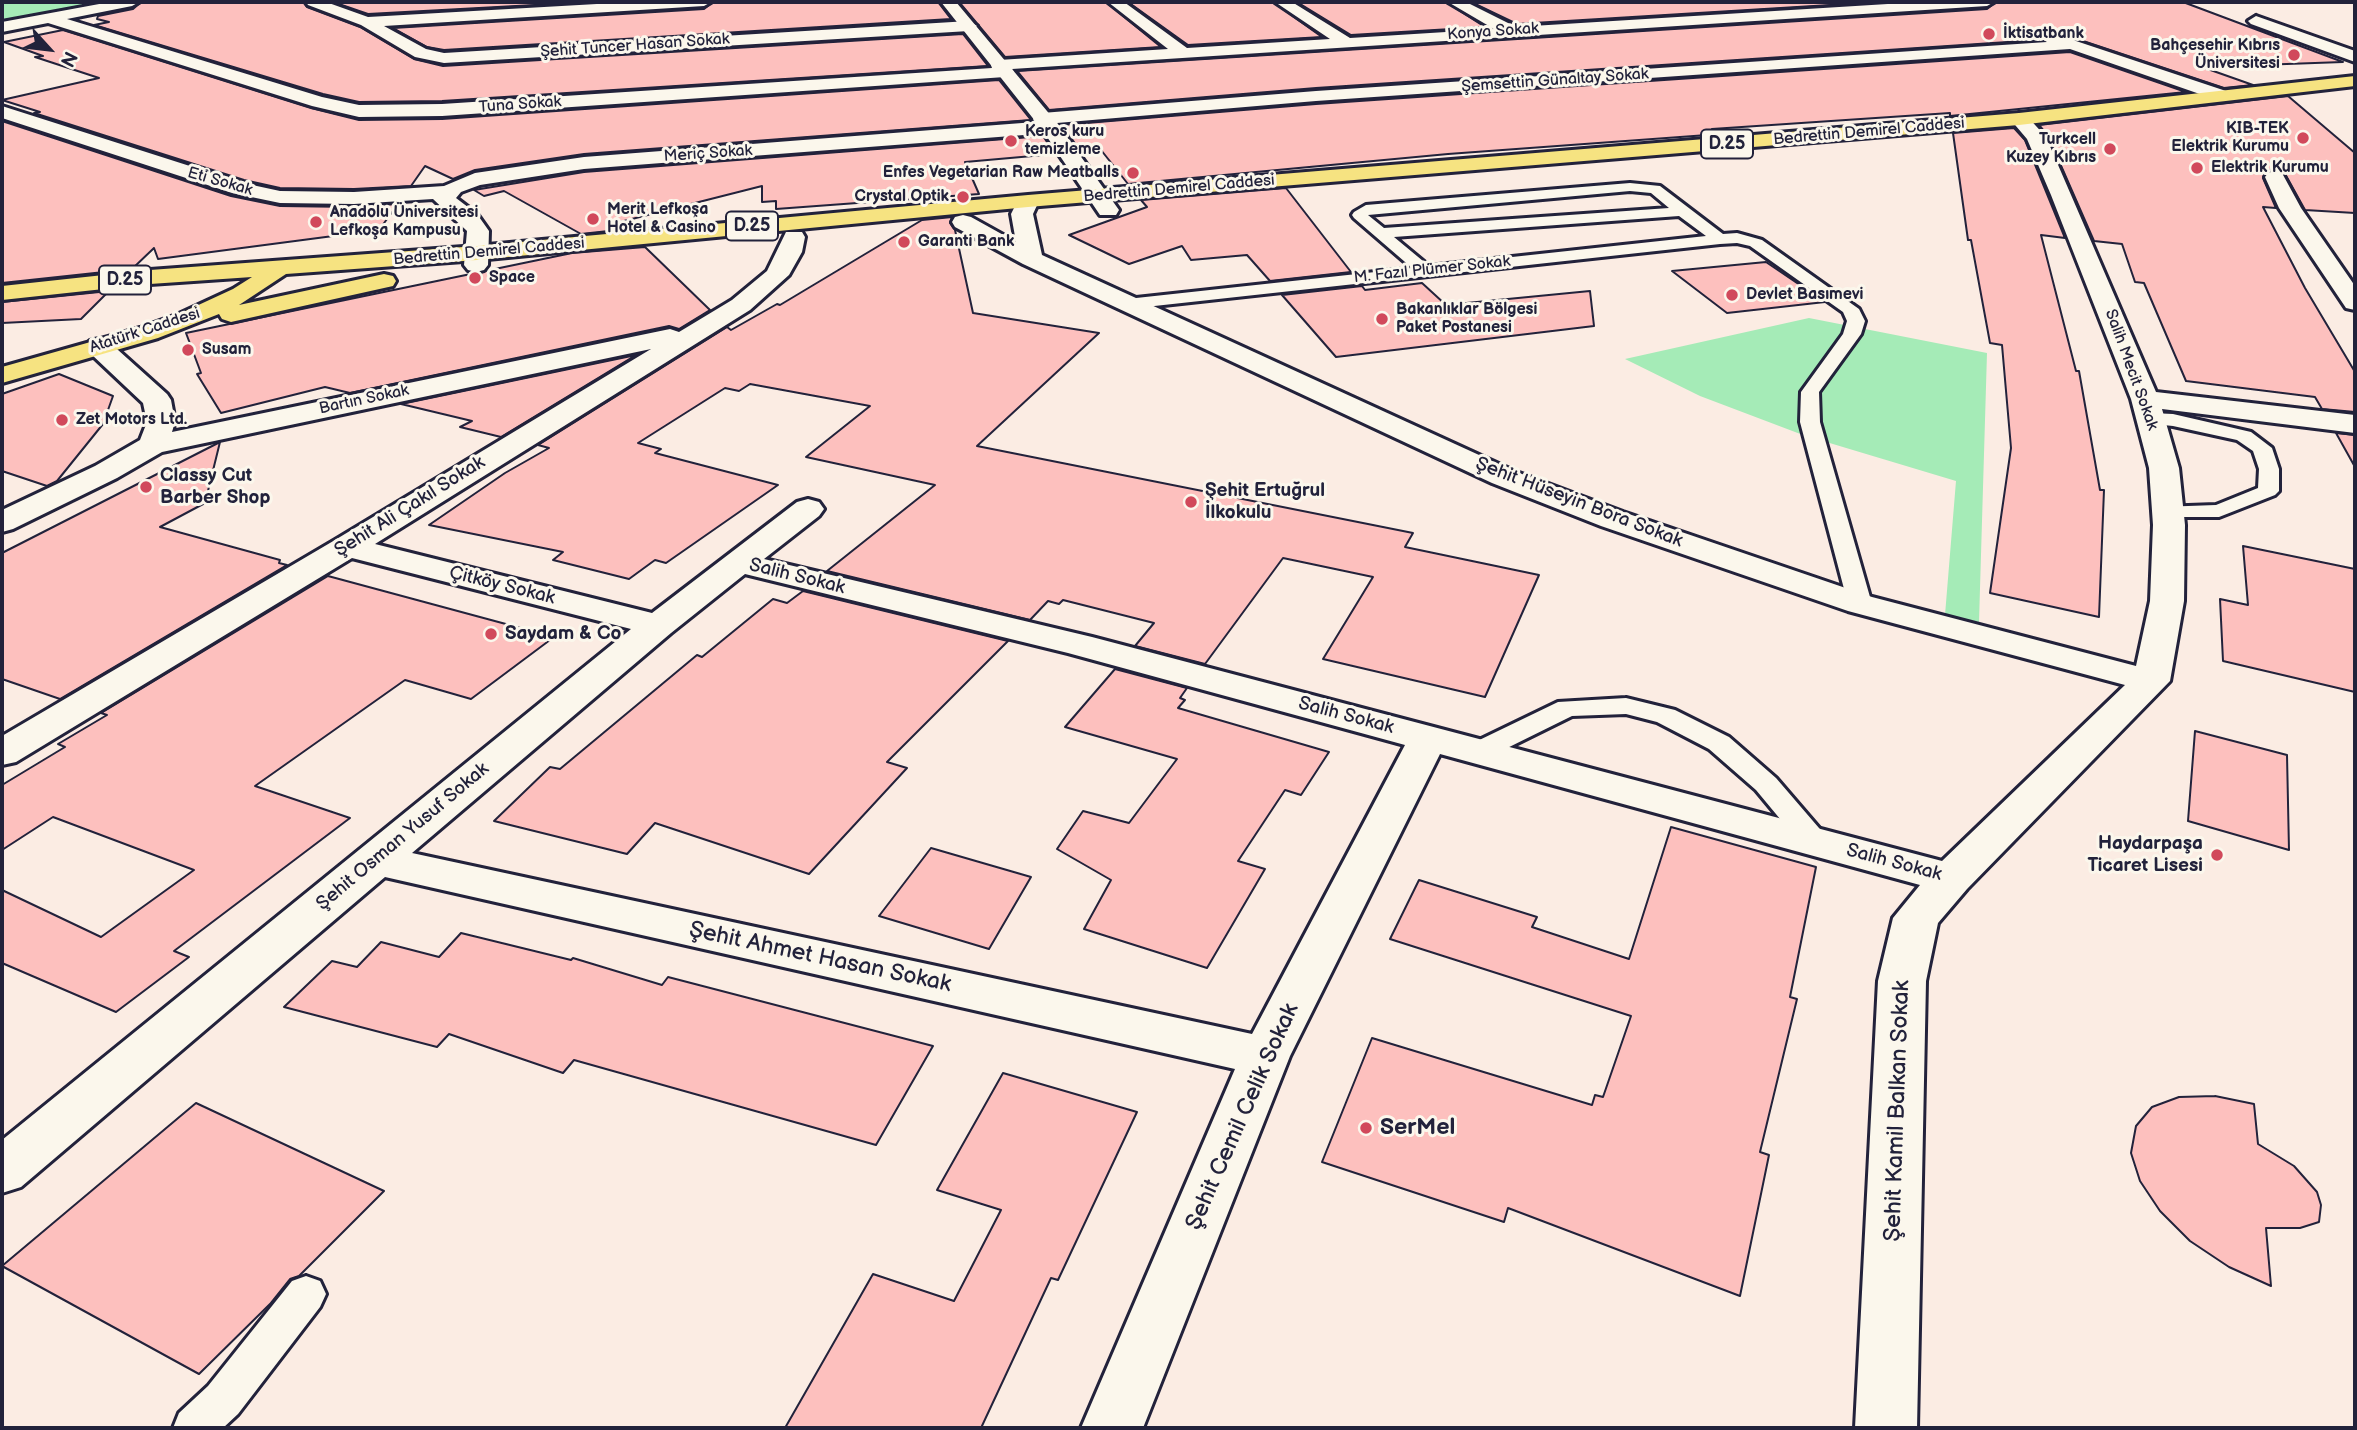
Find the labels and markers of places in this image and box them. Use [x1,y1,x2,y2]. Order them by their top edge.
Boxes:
place label: İktisatbank [2003,24,2084,44]
marker: İktisatbank [1981,26,1997,42]
place label: Bahçeşehir Kıbrıs Üniversitesi [2150,36,2280,74]
marker: Bahçeşehir Kıbrıs Üniversitesi [2286,47,2302,63]
place label: KIB-TEK Elektrik Kurumu [2171,119,2289,157]
place label: Keros kuru temizleme [1025,122,1104,160]
place label: Turkcell Kuzey Kıbrıs [2006,130,2096,168]
marker: KIB-TEK Elektrik Kurumu [2295,130,2311,146]
marker: Keros kuru temizleme [1003,133,1019,149]
marker: Turkcell Kuzey Kıbrıs [2102,141,2118,157]
place label: Elektrik Kurumu [2211,158,2329,178]
marker: Elektrik Kurumu [2189,160,2205,176]
place label: Enfes Vegetarian Raw Meatballs [883,163,1119,183]
marker: Enfes Vegetarian Raw Meatballs [1125,165,1141,181]
place label: Crystal Optik [855,187,949,207]
marker: Crystal Optik [955,189,971,205]
place label: Merit Lefkoşa Hotel & Casino [607,200,716,238]
place label: Anadolu Üniversitesi Lefkoşa Kampusu [330,203,478,241]
marker: Merit Lefkoşa Hotel & Casino [585,211,601,227]
marker: Anadolu Üniversitesi Lefkoşa Kampusu [308,214,324,230]
place label: Garanti Bank [918,232,1014,252]
marker: Garanti Bank [896,234,912,250]
place label: Space [489,268,535,288]
marker: Space [467,270,483,286]
place label: Devlet Basımevi [1746,285,1863,305]
marker: Devlet Basımevi [1724,287,1740,303]
place label: Bakanlıklar Bölgesi Paket Postanesi [1396,300,1537,338]
marker: Bakanlıklar Bölgesi Paket Postanesi [1374,311,1390,327]
place label: Susam [202,340,251,360]
marker: Susam [180,342,196,358]
place label: Zet Motors Ltd. [76,410,187,430]
marker: Zet Motors Ltd. [54,412,70,428]
place label: Classy Cut Barber Shop [160,465,270,509]
marker: Classy Cut Barber Shop [138,479,154,495]
place label: Şehit Ertuğrul İlkokulu [1205,480,1325,524]
marker: Şehit Ertuğrul İlkokulu [1183,494,1199,510]
place label: Saydam & Co [505,623,621,645]
marker: Saydam & Co [483,626,499,642]
place label: Haydarpaşa Ticaret Lisesi [2087,833,2203,877]
marker: Haydarpaşa Ticaret Lisesi [2209,847,2225,863]
place label: SerMel [1380,1114,1455,1142]
marker: SerMel [1358,1120,1374,1136]

